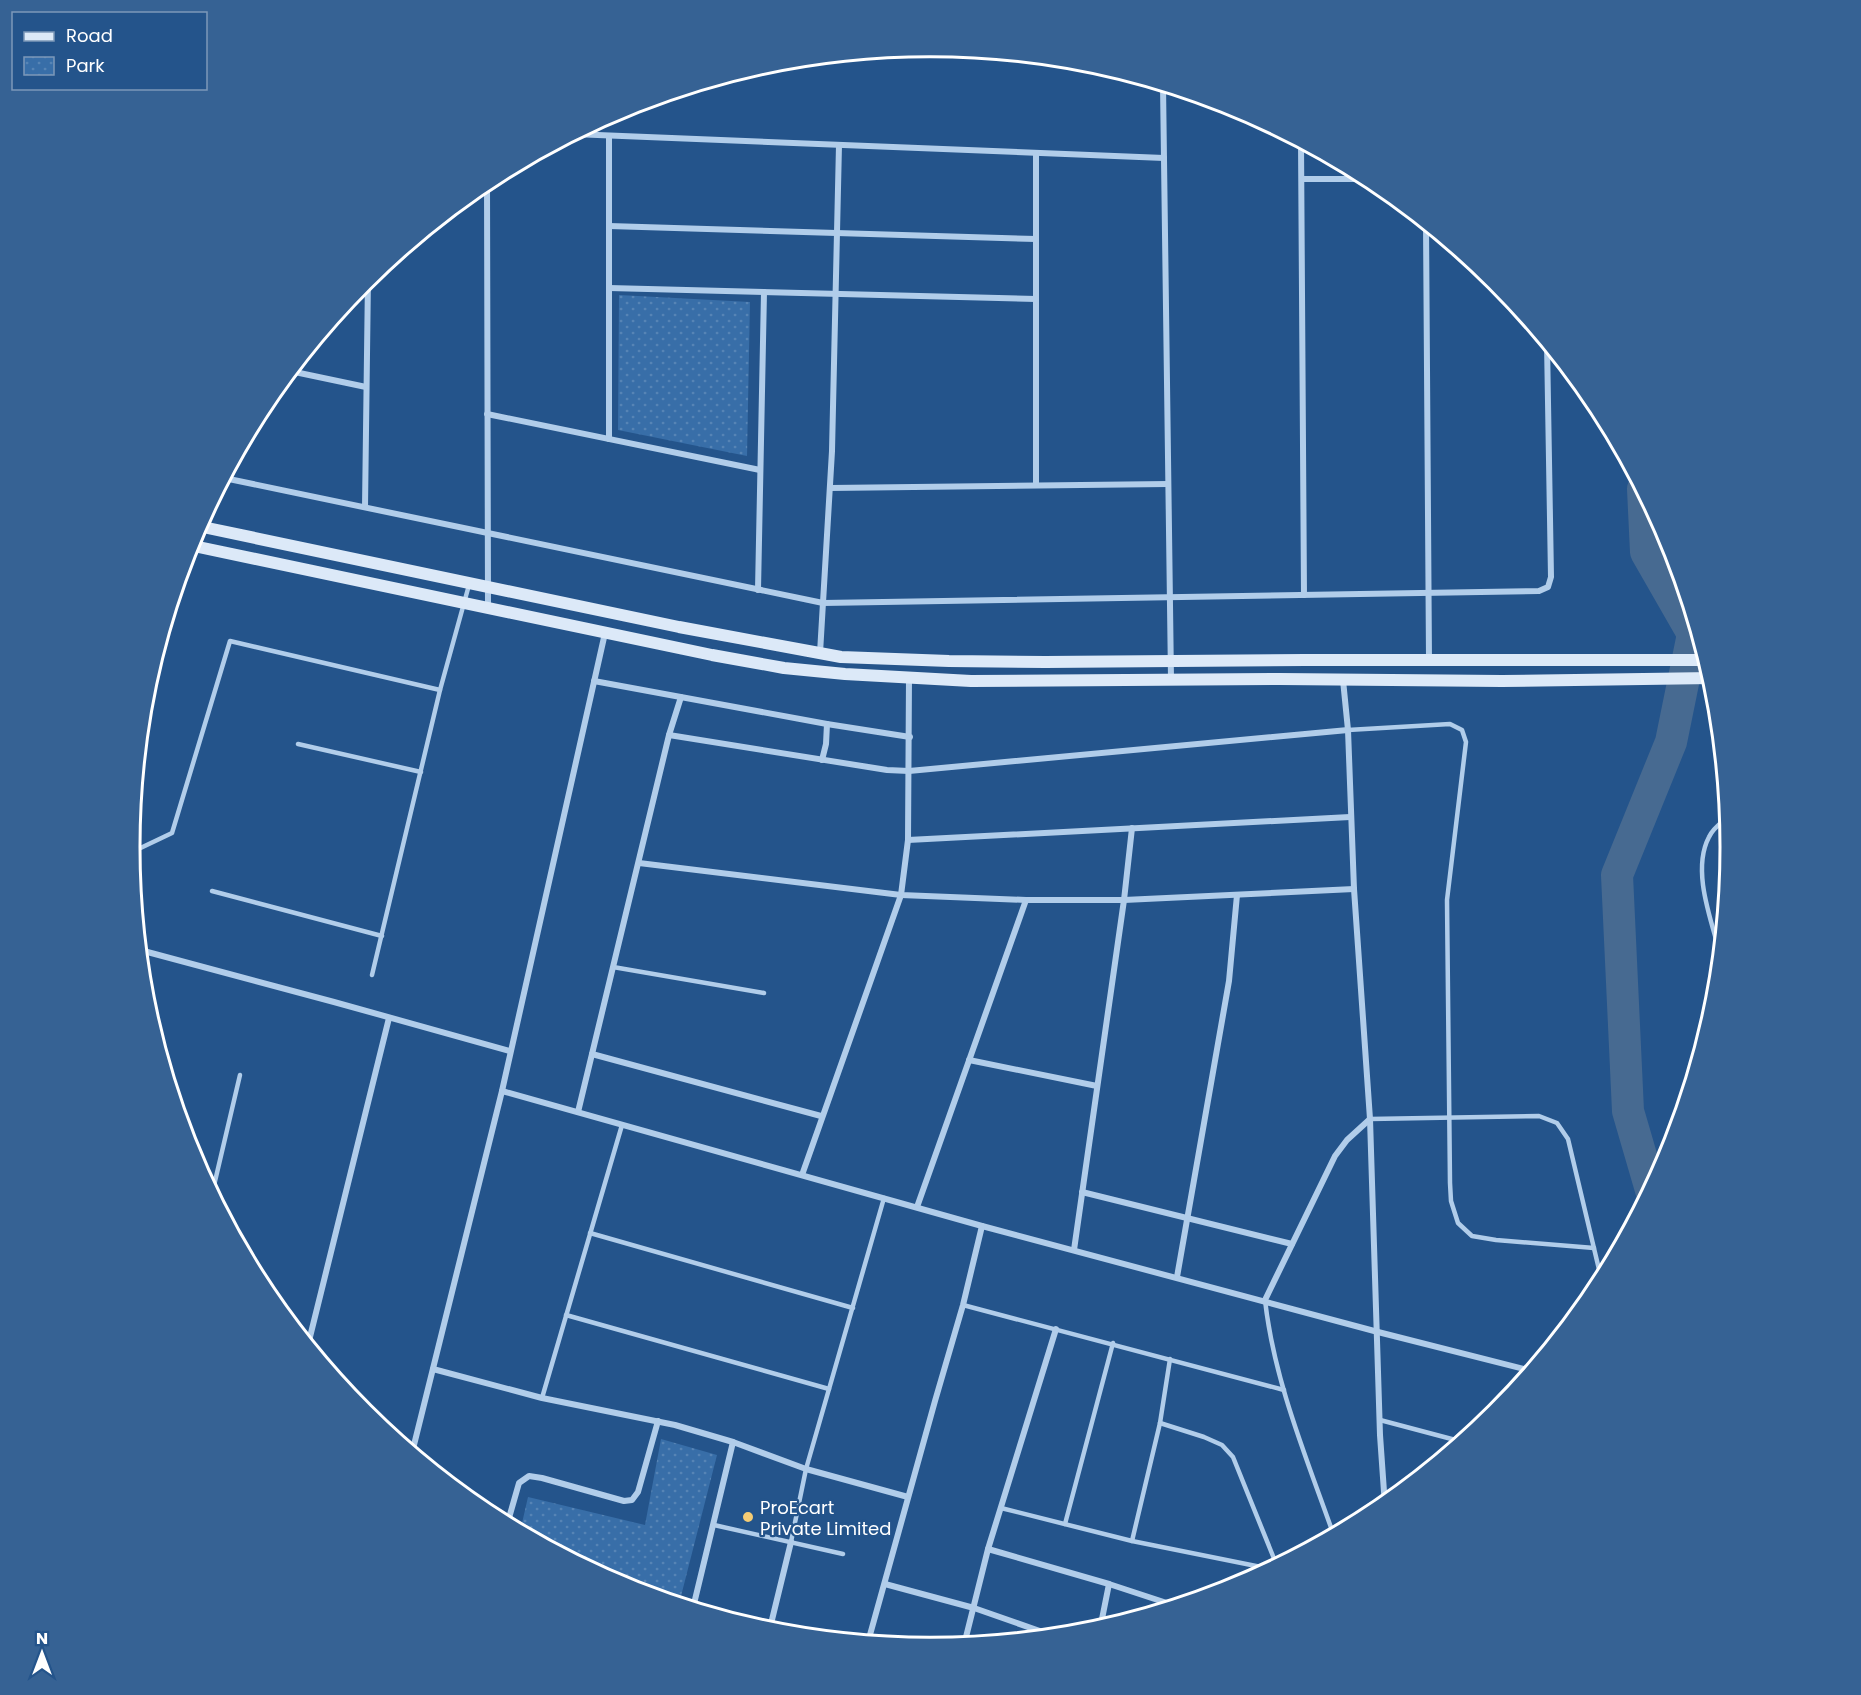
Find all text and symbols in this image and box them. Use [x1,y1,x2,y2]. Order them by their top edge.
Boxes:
legend [12,12,207,90]
text: Road [66,23,113,48]
text: Park [66,53,105,78]
place label: ProEcart Private Limited [760,1495,891,1541]
marker: ProEcart Private Limited [741,1510,755,1524]
north arrow [12,1623,72,1683]
text: N [36,1627,48,1650]

